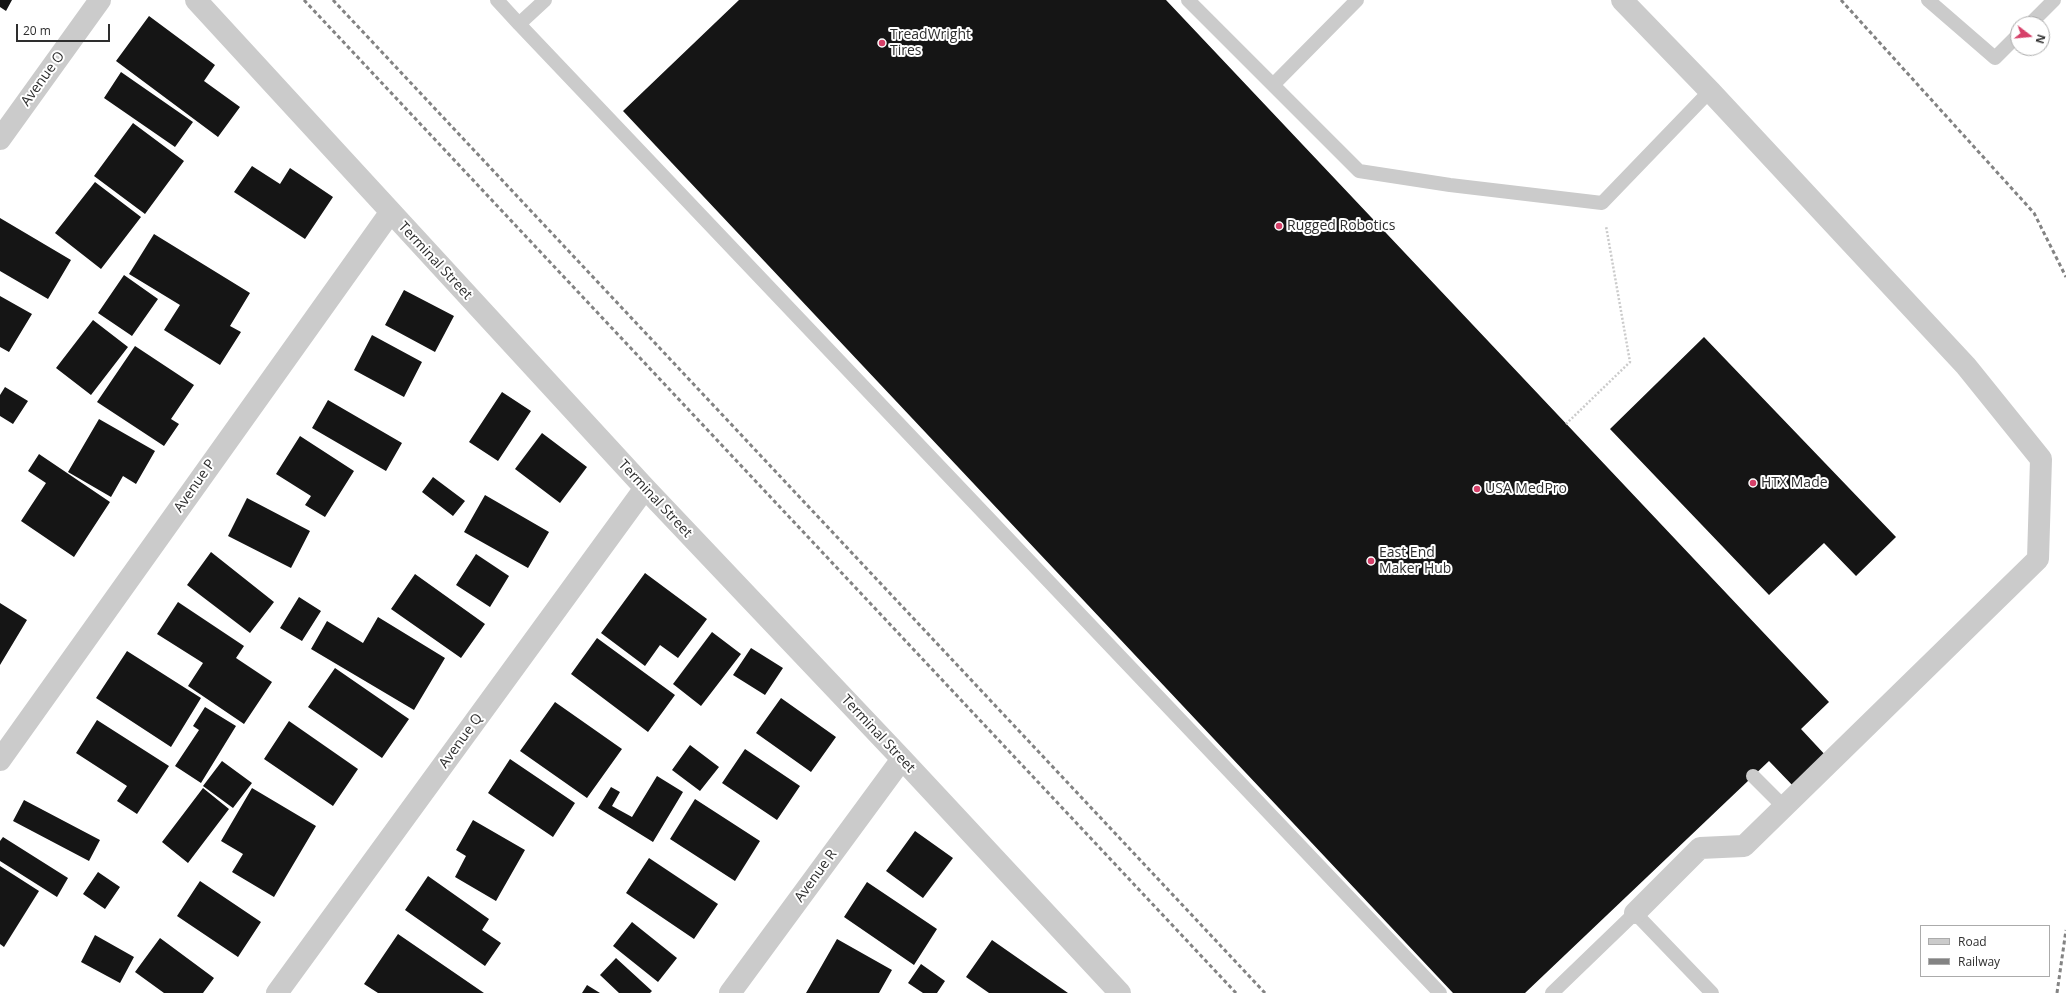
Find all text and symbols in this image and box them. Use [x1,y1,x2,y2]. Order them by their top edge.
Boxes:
scale bar [18,16,112,42]
north arrow [2010,16,2050,56]
text: 20 m [23,22,51,39]
place label: TreadWright Tires [890,27,971,60]
text: N [2033,33,2050,46]
marker: TreadWright Tires [877,38,887,48]
street label: Avenue O [18,48,68,110]
place label: Rugged Robotics [1287,218,1395,234]
street label: Terminal Street [395,219,475,303]
marker: Rugged Robotics [1274,221,1284,231]
street label: Avenue P [171,456,219,516]
street label: Terminal Street [615,457,695,541]
place label: HTX Made [1761,475,1828,491]
marker: HTX Made [1748,478,1758,488]
place label: USA MedPro [1485,481,1567,497]
marker: USA MedPro [1472,484,1482,494]
place label: East End Maker Hub [1379,545,1451,578]
marker: East End Maker Hub [1366,556,1376,566]
street label: Terminal Street [838,692,918,776]
street label: Avenue Q [436,710,486,772]
street label: Avenue R [791,846,841,906]
legend [1920,925,2050,977]
text: Road [1958,933,1987,950]
text: Railway [1958,953,2000,970]

